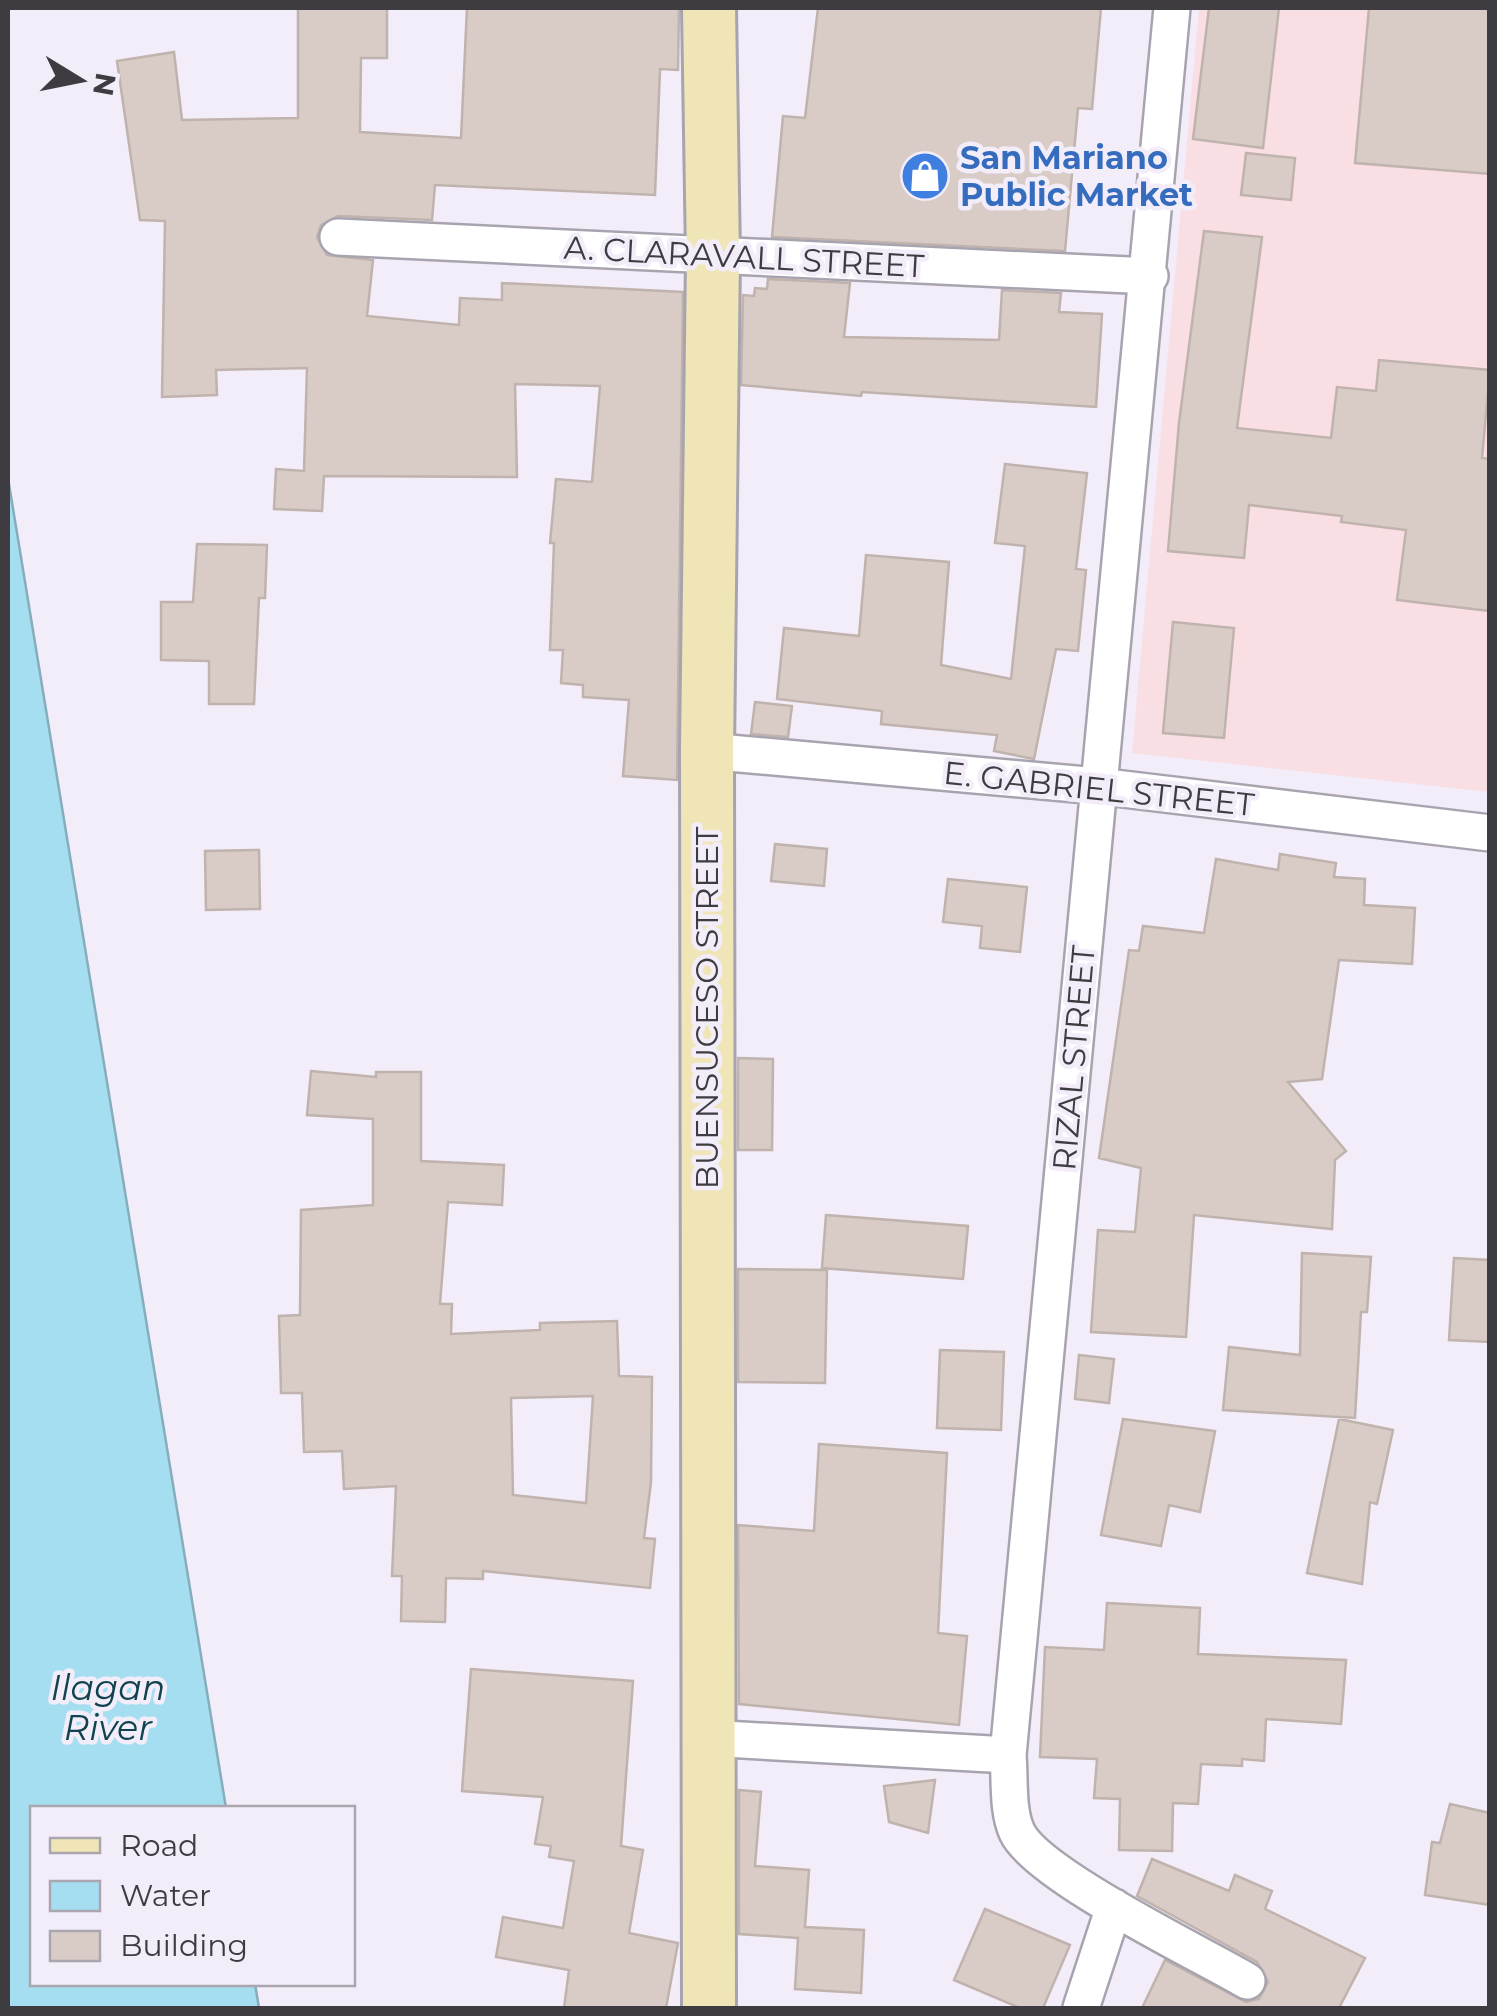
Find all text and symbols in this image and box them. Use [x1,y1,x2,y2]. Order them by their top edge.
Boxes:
north arrow [30,30,130,130]
text: N [86,70,123,98]
place label: San Mariano Public Market [960,138,1193,214]
shop icon: San Mariano Public Market [899,150,951,202]
street label: A. CLARAVALL STREET [563,228,926,285]
street label: E. GABRIEL STREET [942,753,1257,824]
street label: BUENSUCESO STREET [687,826,726,1189]
street label: RIZAL STREET [1044,943,1103,1172]
water label: Ilagan River [50,1666,166,1749]
legend [30,1806,355,1986]
text: Road [120,1827,198,1864]
text: Water [120,1877,211,1914]
text: Building [120,1927,248,1964]

